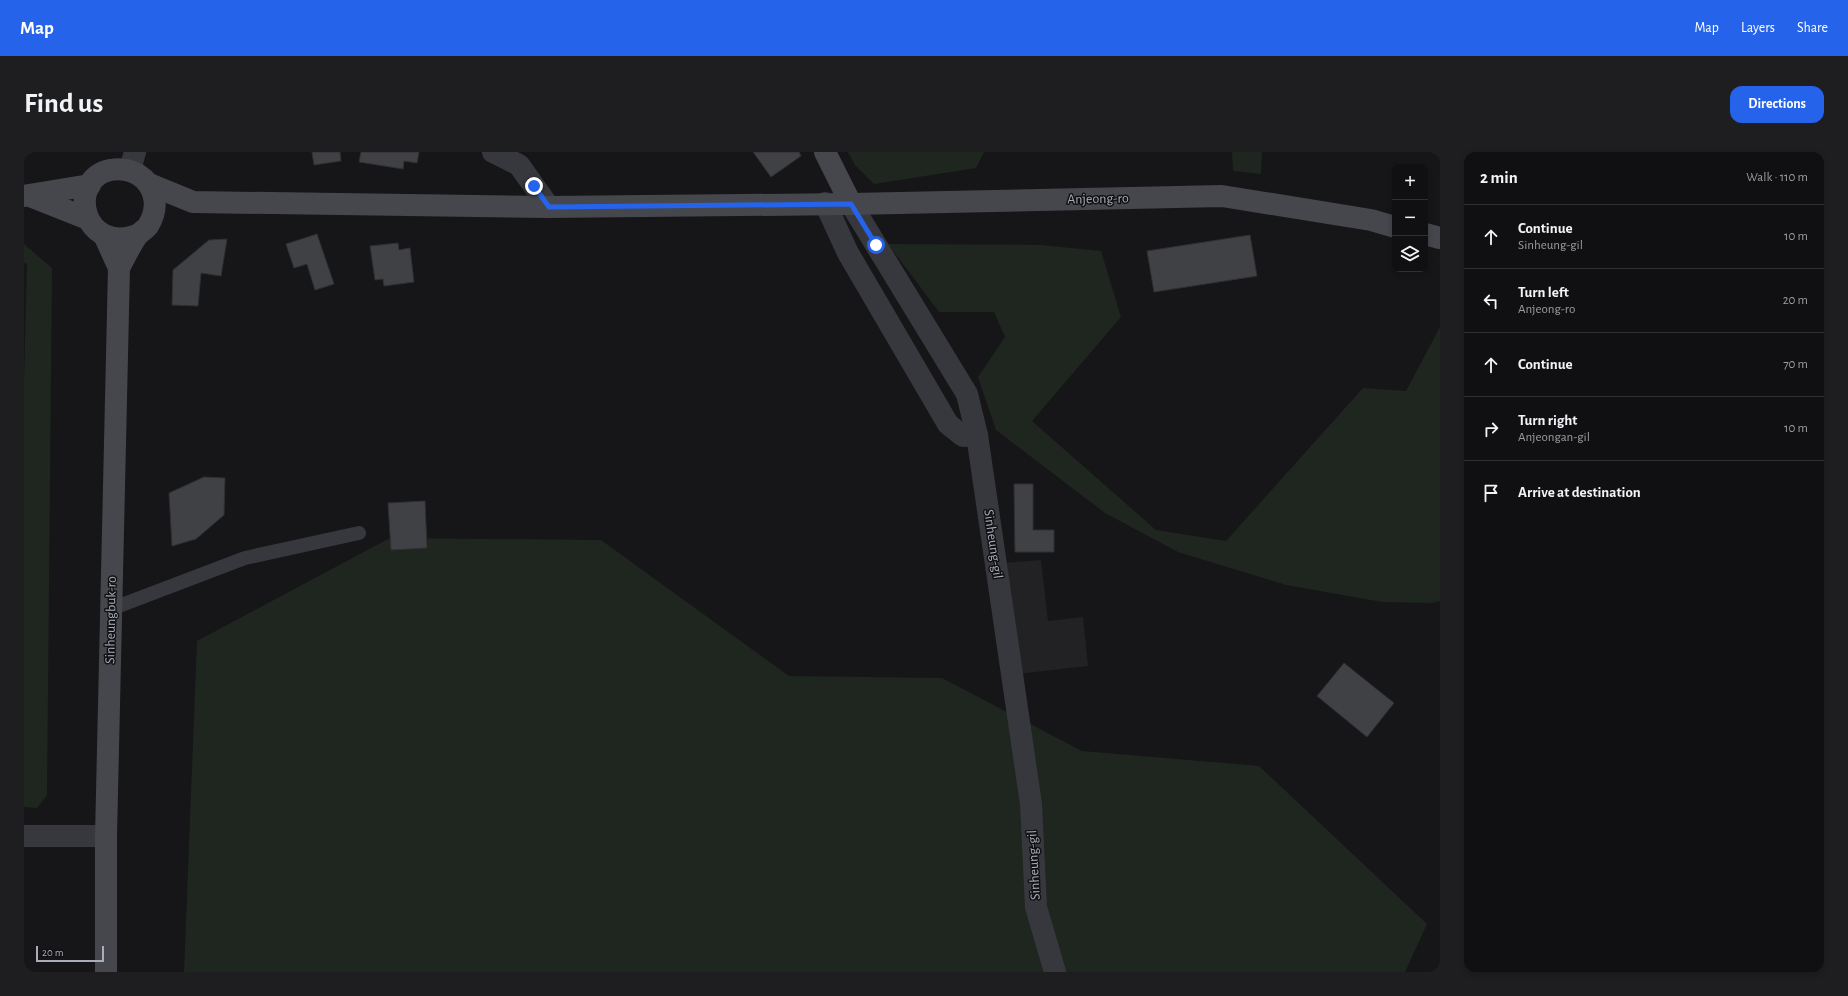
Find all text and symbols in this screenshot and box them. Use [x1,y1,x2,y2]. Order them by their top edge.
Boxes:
text: Map [20,19,54,38]
text: Map [1694,21,1719,35]
text: Layers [1741,21,1775,35]
text: Share [1797,21,1828,35]
button: Directions [1730,86,1824,123]
text: Find us [24,90,103,118]
map controls [1392,164,1428,272]
button: + [1392,164,1428,200]
text: 2 min [1480,169,1518,186]
text: Walk · 110 m [1746,171,1808,184]
route end [525,177,543,195]
street label: Anjeong-ro [1067,191,1129,207]
button: − [1392,200,1428,236]
text: Continue [1518,221,1573,236]
icon: ahead [1480,226,1502,248]
text: 10 m [1784,230,1808,243]
route start [867,236,885,254]
button: layers [1392,236,1428,272]
text: Sinheung-gil [1518,239,1583,252]
text: Turn left [1518,285,1569,300]
icon: left [1480,290,1502,312]
text: 20 m [1783,294,1808,307]
text: Anjeong-ro [1518,303,1575,316]
icon: ahead [1480,354,1502,376]
text: Continue [1518,357,1573,372]
text: 70 m [1783,358,1808,371]
text: Turn right [1518,413,1577,428]
icon: right [1480,418,1502,440]
text: 10 m [1784,422,1808,435]
text: Anjeongan-gil [1518,431,1590,444]
icon: arrive [1480,482,1502,504]
text: Arrive at destination [1518,485,1641,500]
street label: Sinheung-gil [981,508,1005,580]
street label: Sinheungbuk-ro [103,576,119,664]
street label: Sinheung-gil [1025,830,1043,900]
scale bar [36,944,104,963]
text: 20 m [42,947,63,958]

